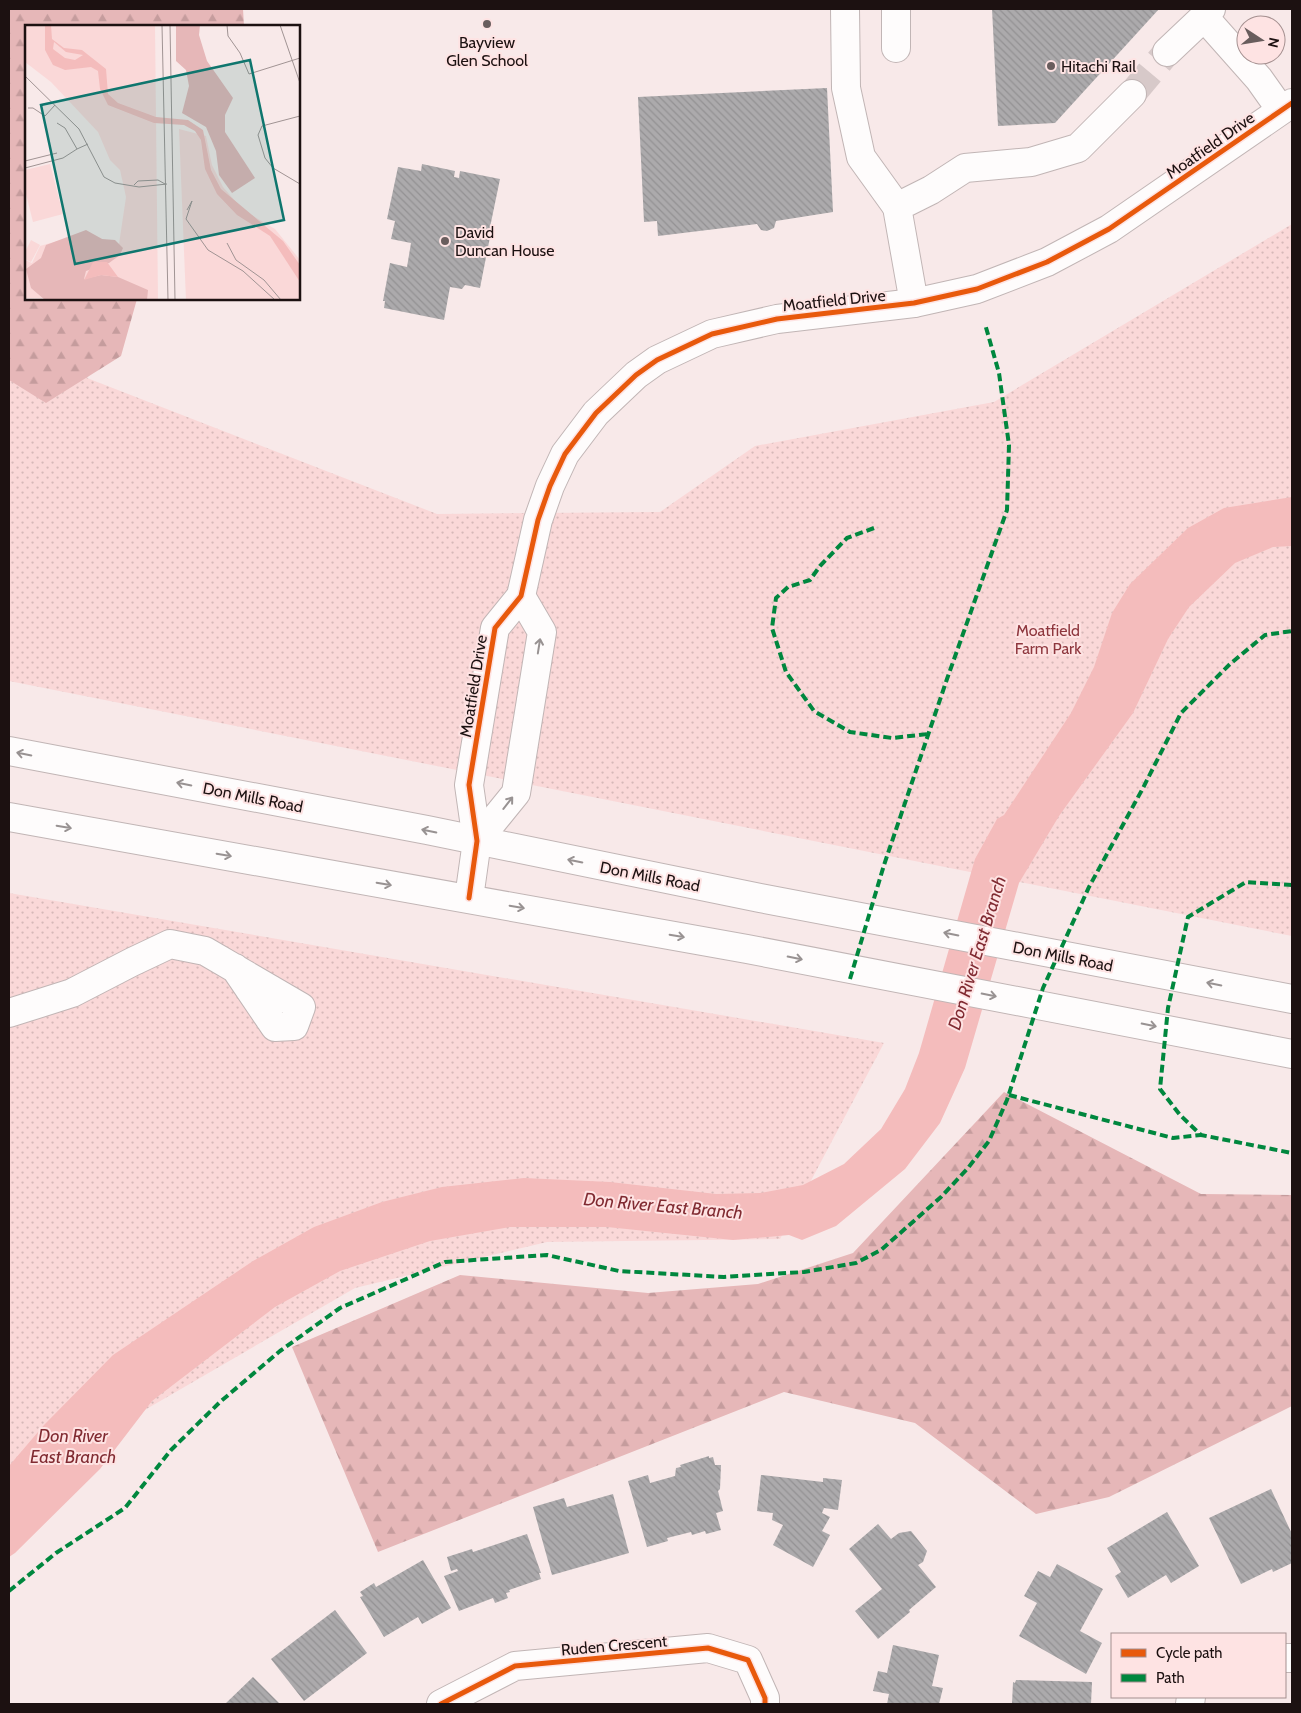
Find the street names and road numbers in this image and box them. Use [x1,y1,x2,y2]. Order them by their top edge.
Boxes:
street label: Moatfield Drive [1162,108,1258,183]
street label: Moatfield Drive [782,286,886,315]
street label: Moatfield Drive [456,633,491,739]
street label: Don Mills Road [201,778,305,817]
street label: Don Mills Road [598,857,702,896]
street label: Don Mills Road [1011,937,1115,976]
street label: Ruden Crescent [560,1631,668,1660]

